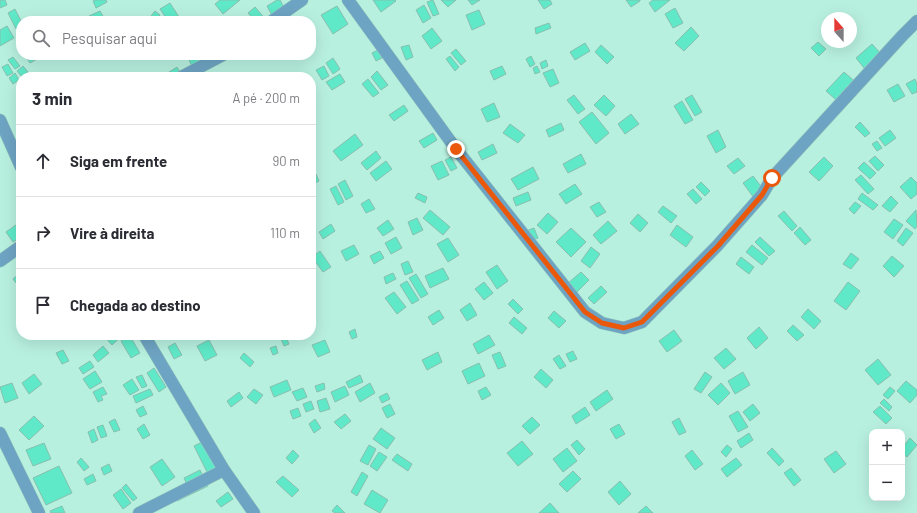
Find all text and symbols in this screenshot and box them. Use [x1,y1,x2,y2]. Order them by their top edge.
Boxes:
north arrow [821,12,857,48]
search box [16,16,316,60]
icon: search [30,27,52,49]
text: Pesquisar aqui [62,29,157,47]
text: 3 min [32,88,72,108]
text: A pé · 200 m [233,90,300,106]
route end [447,140,465,158]
icon: ahead [32,150,54,172]
text: Siga em frente [70,152,167,170]
text: 90 m [273,153,300,169]
route start [763,169,781,187]
icon: right [32,222,54,244]
text: Vire à direita [70,224,154,242]
text: 110 m [270,225,300,241]
icon: arrive [32,294,54,316]
text: Chegada ao destino [70,296,201,314]
map controls [869,429,905,501]
button: + [869,429,905,465]
button: − [869,465,905,501]

